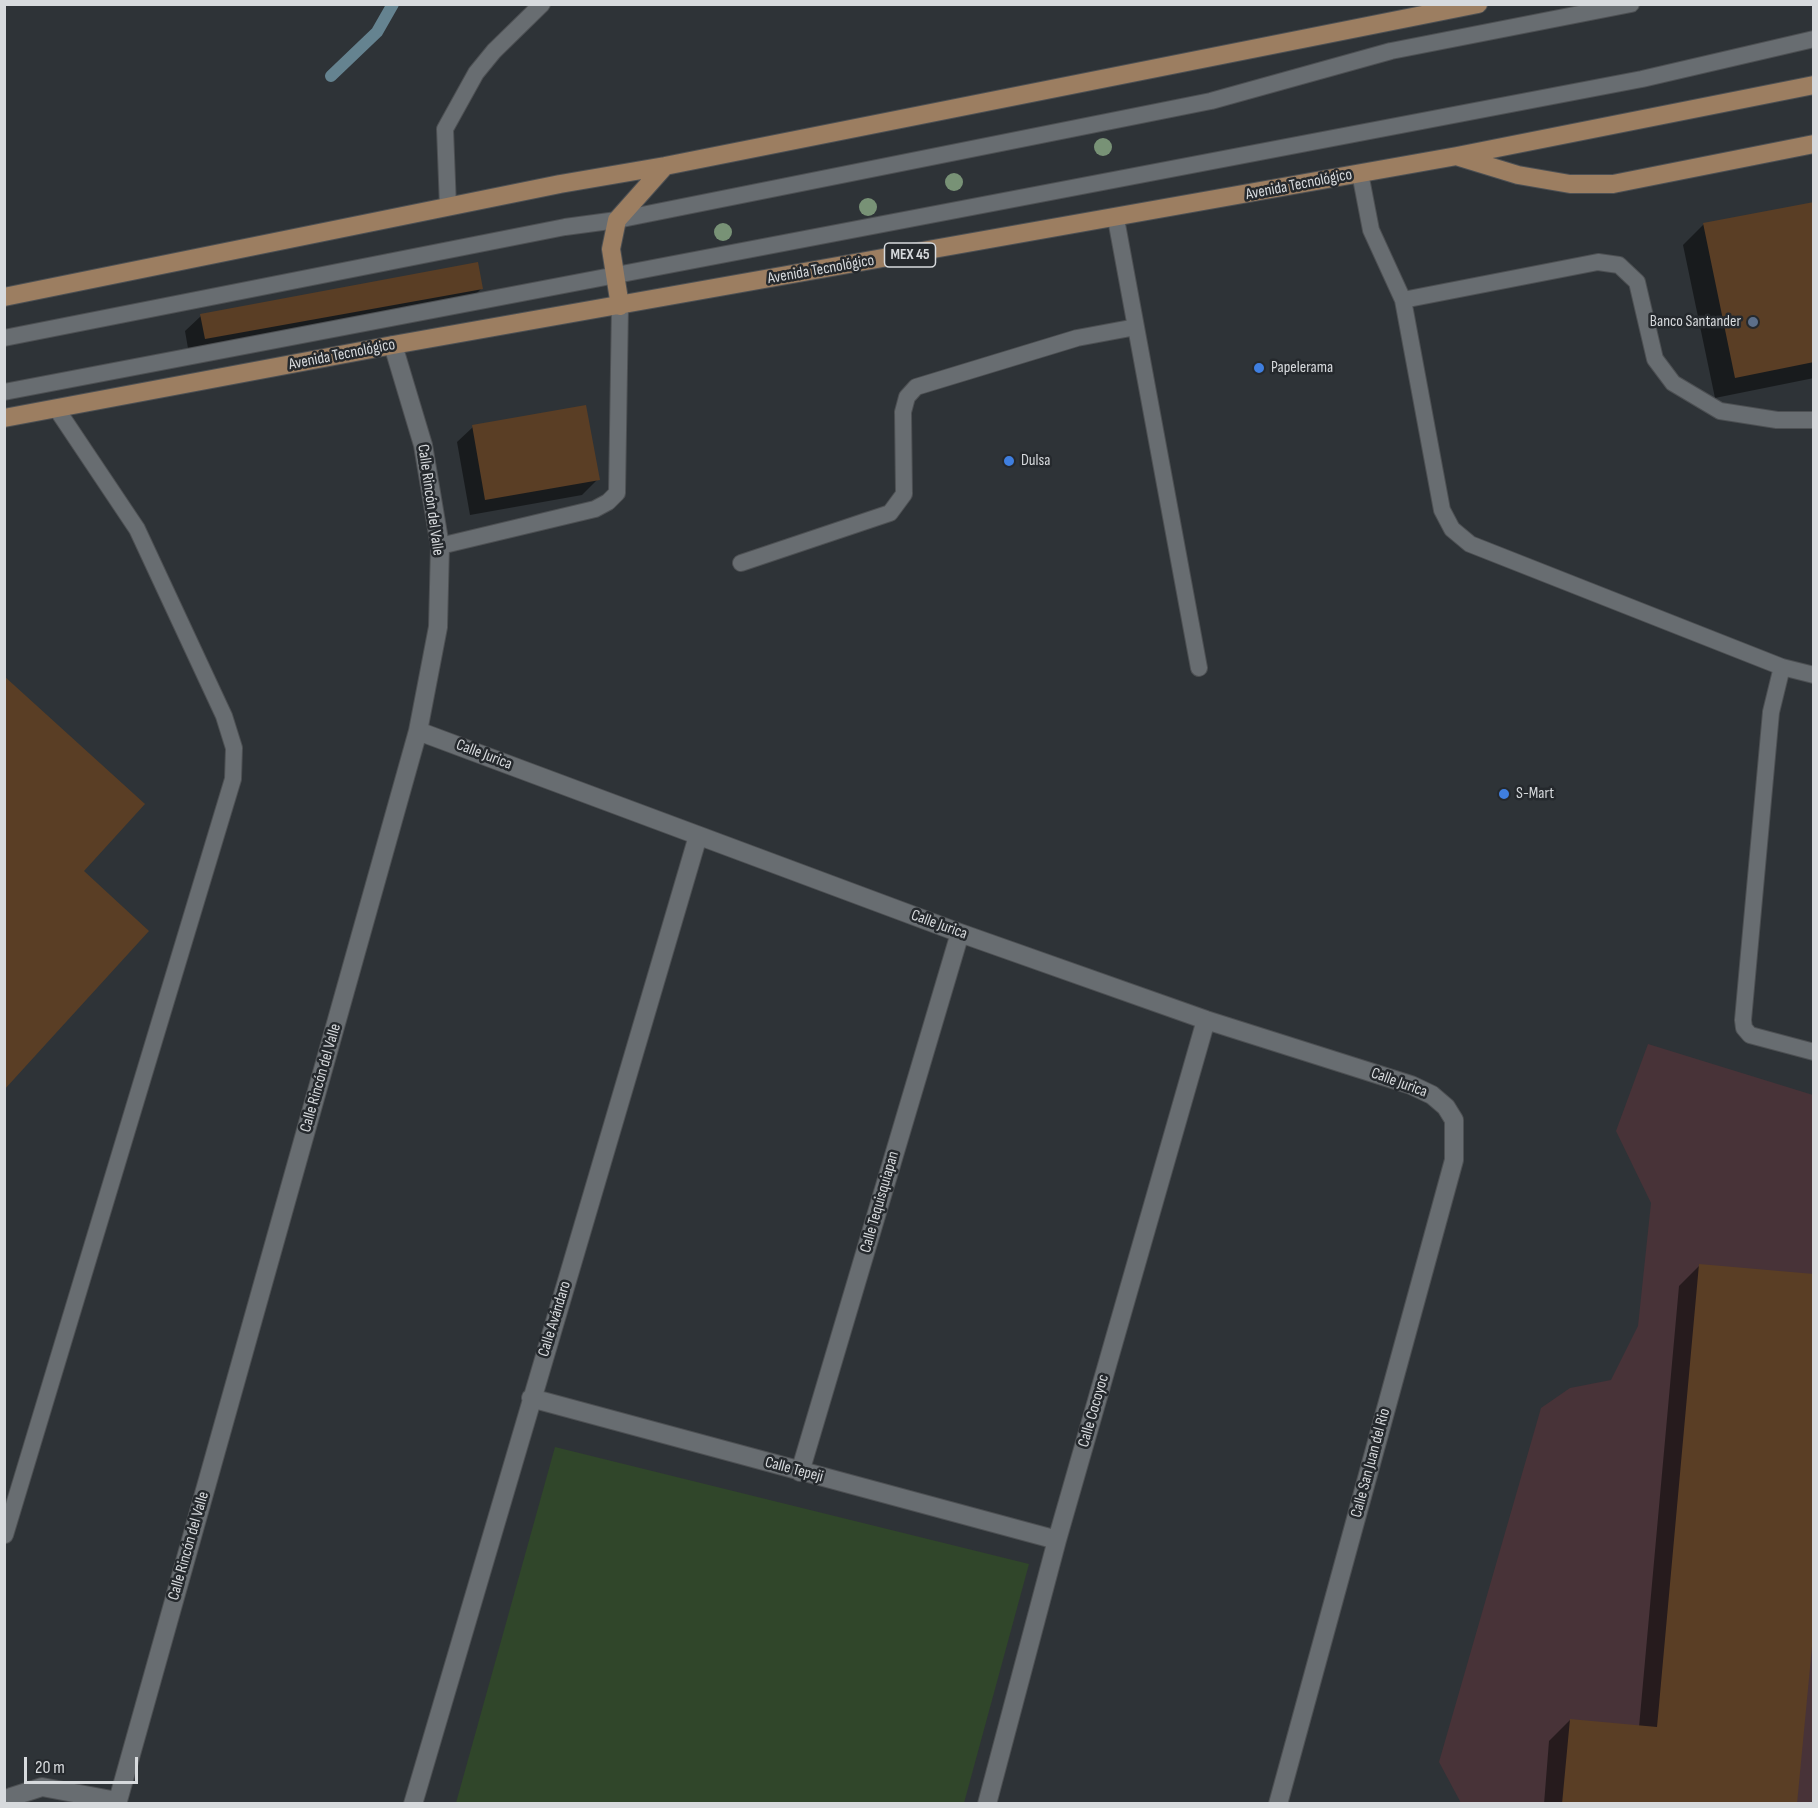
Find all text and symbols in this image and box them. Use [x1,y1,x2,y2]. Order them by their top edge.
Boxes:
street label: Avenida Tecnológico [1244,165,1354,205]
road number: MEX 45 [884,243,936,267]
street label: Avenida Tecnológico [766,251,876,289]
place label: Banco Santander [1650,312,1741,332]
marker: Banco Santander [1746,315,1760,329]
street label: Avenida Tecnológico [287,335,397,375]
place label: Papelerama [1271,358,1333,378]
marker: Papelerama [1252,361,1266,375]
street label: Calle Rincón del Valle [413,443,447,557]
place label: Dulsa [1021,451,1050,471]
marker: Dulsa [1002,454,1016,468]
street label: Calle Jurica [453,736,515,774]
place label: S-Mart [1516,784,1554,804]
marker: S-Mart [1497,787,1511,801]
street label: Calle Jurica [908,906,970,944]
street label: Calle Rincón del Valle [296,1022,346,1134]
street label: Calle Jurica [1368,1064,1430,1102]
street label: Calle Tequisquiapan [856,1149,904,1255]
street label: Calle Avándaro [534,1279,576,1359]
street label: Calle Cocoyoc [1074,1372,1114,1450]
street label: Calle San Juan del Rio [1347,1406,1395,1520]
street label: Calle Tepeji [763,1453,825,1487]
street label: Calle Rincón del Valle [164,1490,214,1602]
scale bar [27,1745,141,1783]
text: 20 m [35,1757,65,1778]

